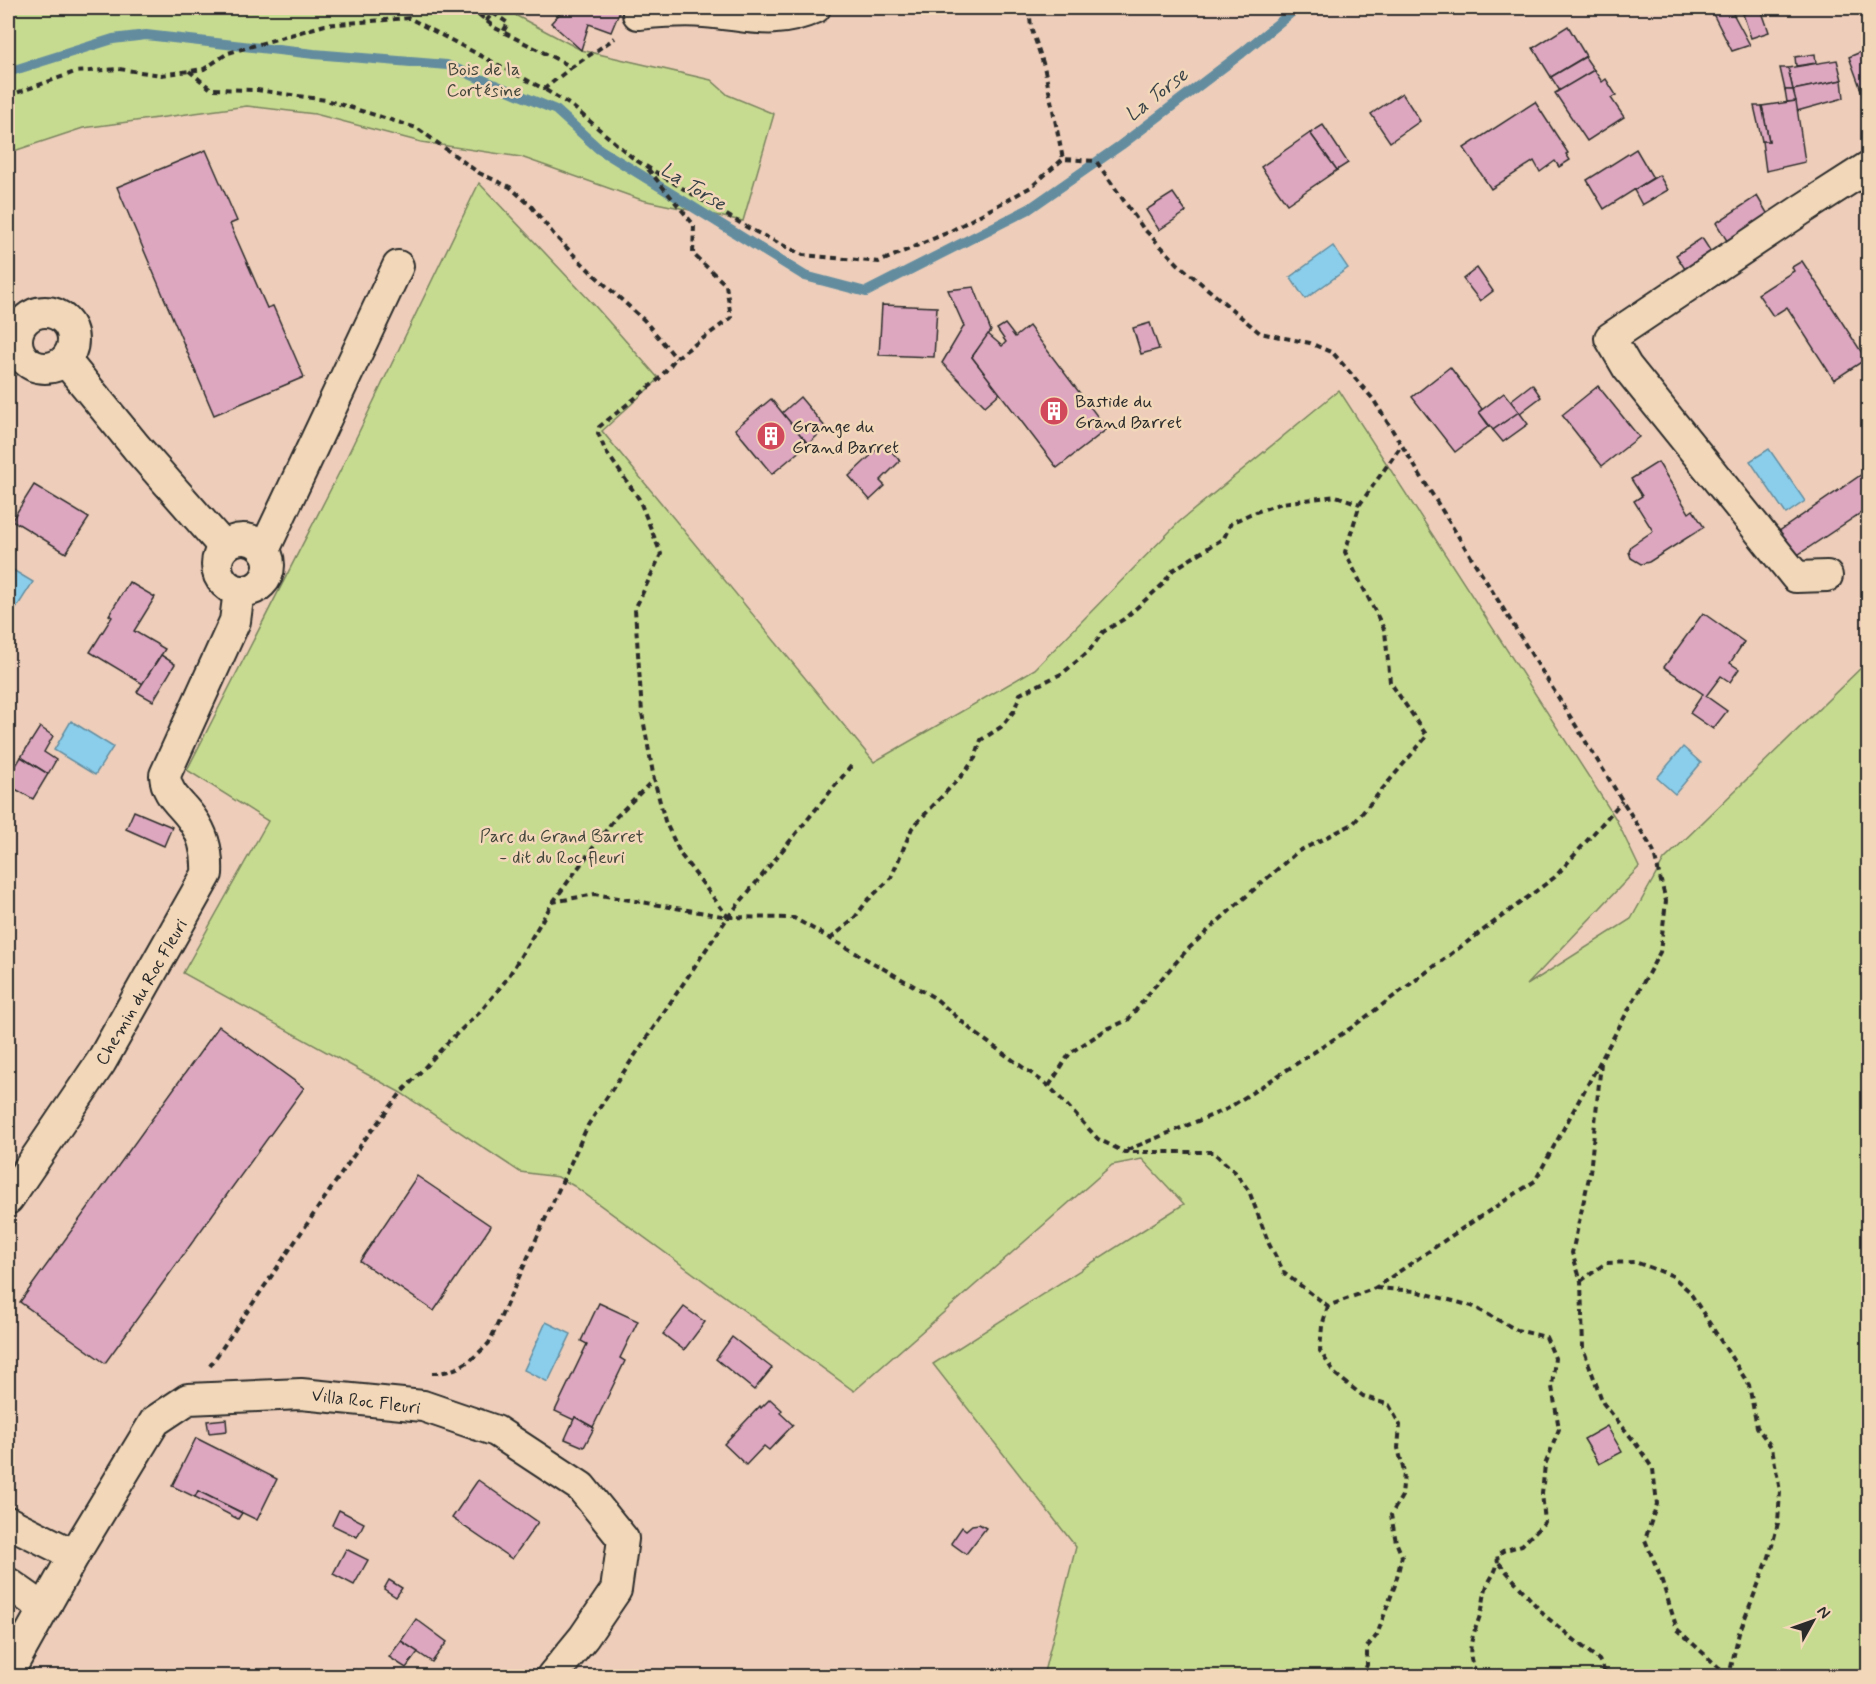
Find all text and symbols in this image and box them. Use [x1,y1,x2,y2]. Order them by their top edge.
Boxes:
park label: Bois de la Cortésine [446,58,522,103]
water label: La Torse [1120,62,1195,128]
water label: La Torse [655,156,732,218]
place label: Bastide du Grand Barret [1075,390,1182,435]
building icon: Bastide du Grand Barret [1038,395,1070,427]
place label: Grange du Grand Barret [792,415,899,460]
building icon: Grange du Grand Barret [755,420,787,452]
park label: Parc du Grand Barret - dit du Roc fleuri [480,825,644,870]
street label: Chemin du Roc Fleuri [90,915,194,1070]
street label: Villa Roc Fleuri [310,1383,422,1421]
north arrow [1783,1591,1843,1651]
text: N [1812,1601,1835,1623]

